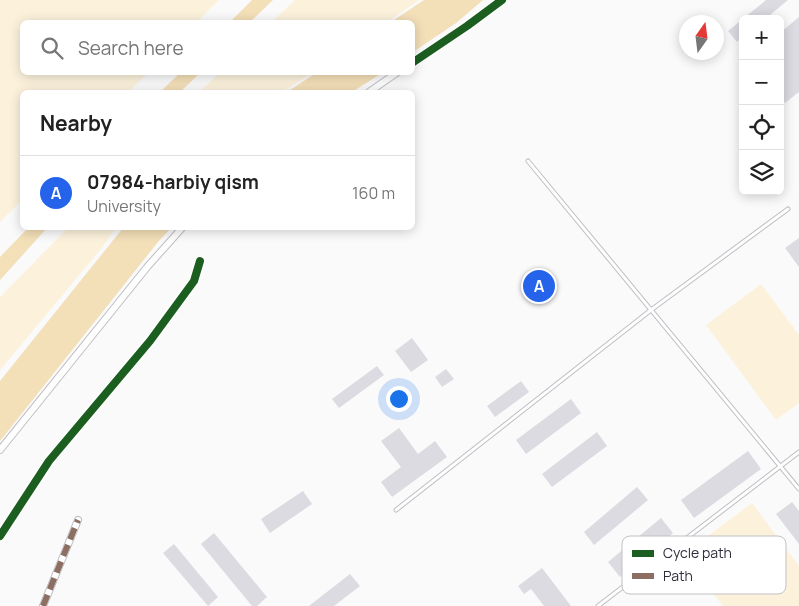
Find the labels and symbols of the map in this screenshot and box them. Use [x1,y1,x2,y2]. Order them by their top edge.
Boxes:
north arrow [679,15,724,60]
pin: A [523,267,555,305]
your location [386,386,412,412]
legend [622,536,786,594]
text: Cycle path [663,543,732,562]
text: Path [663,566,693,585]

